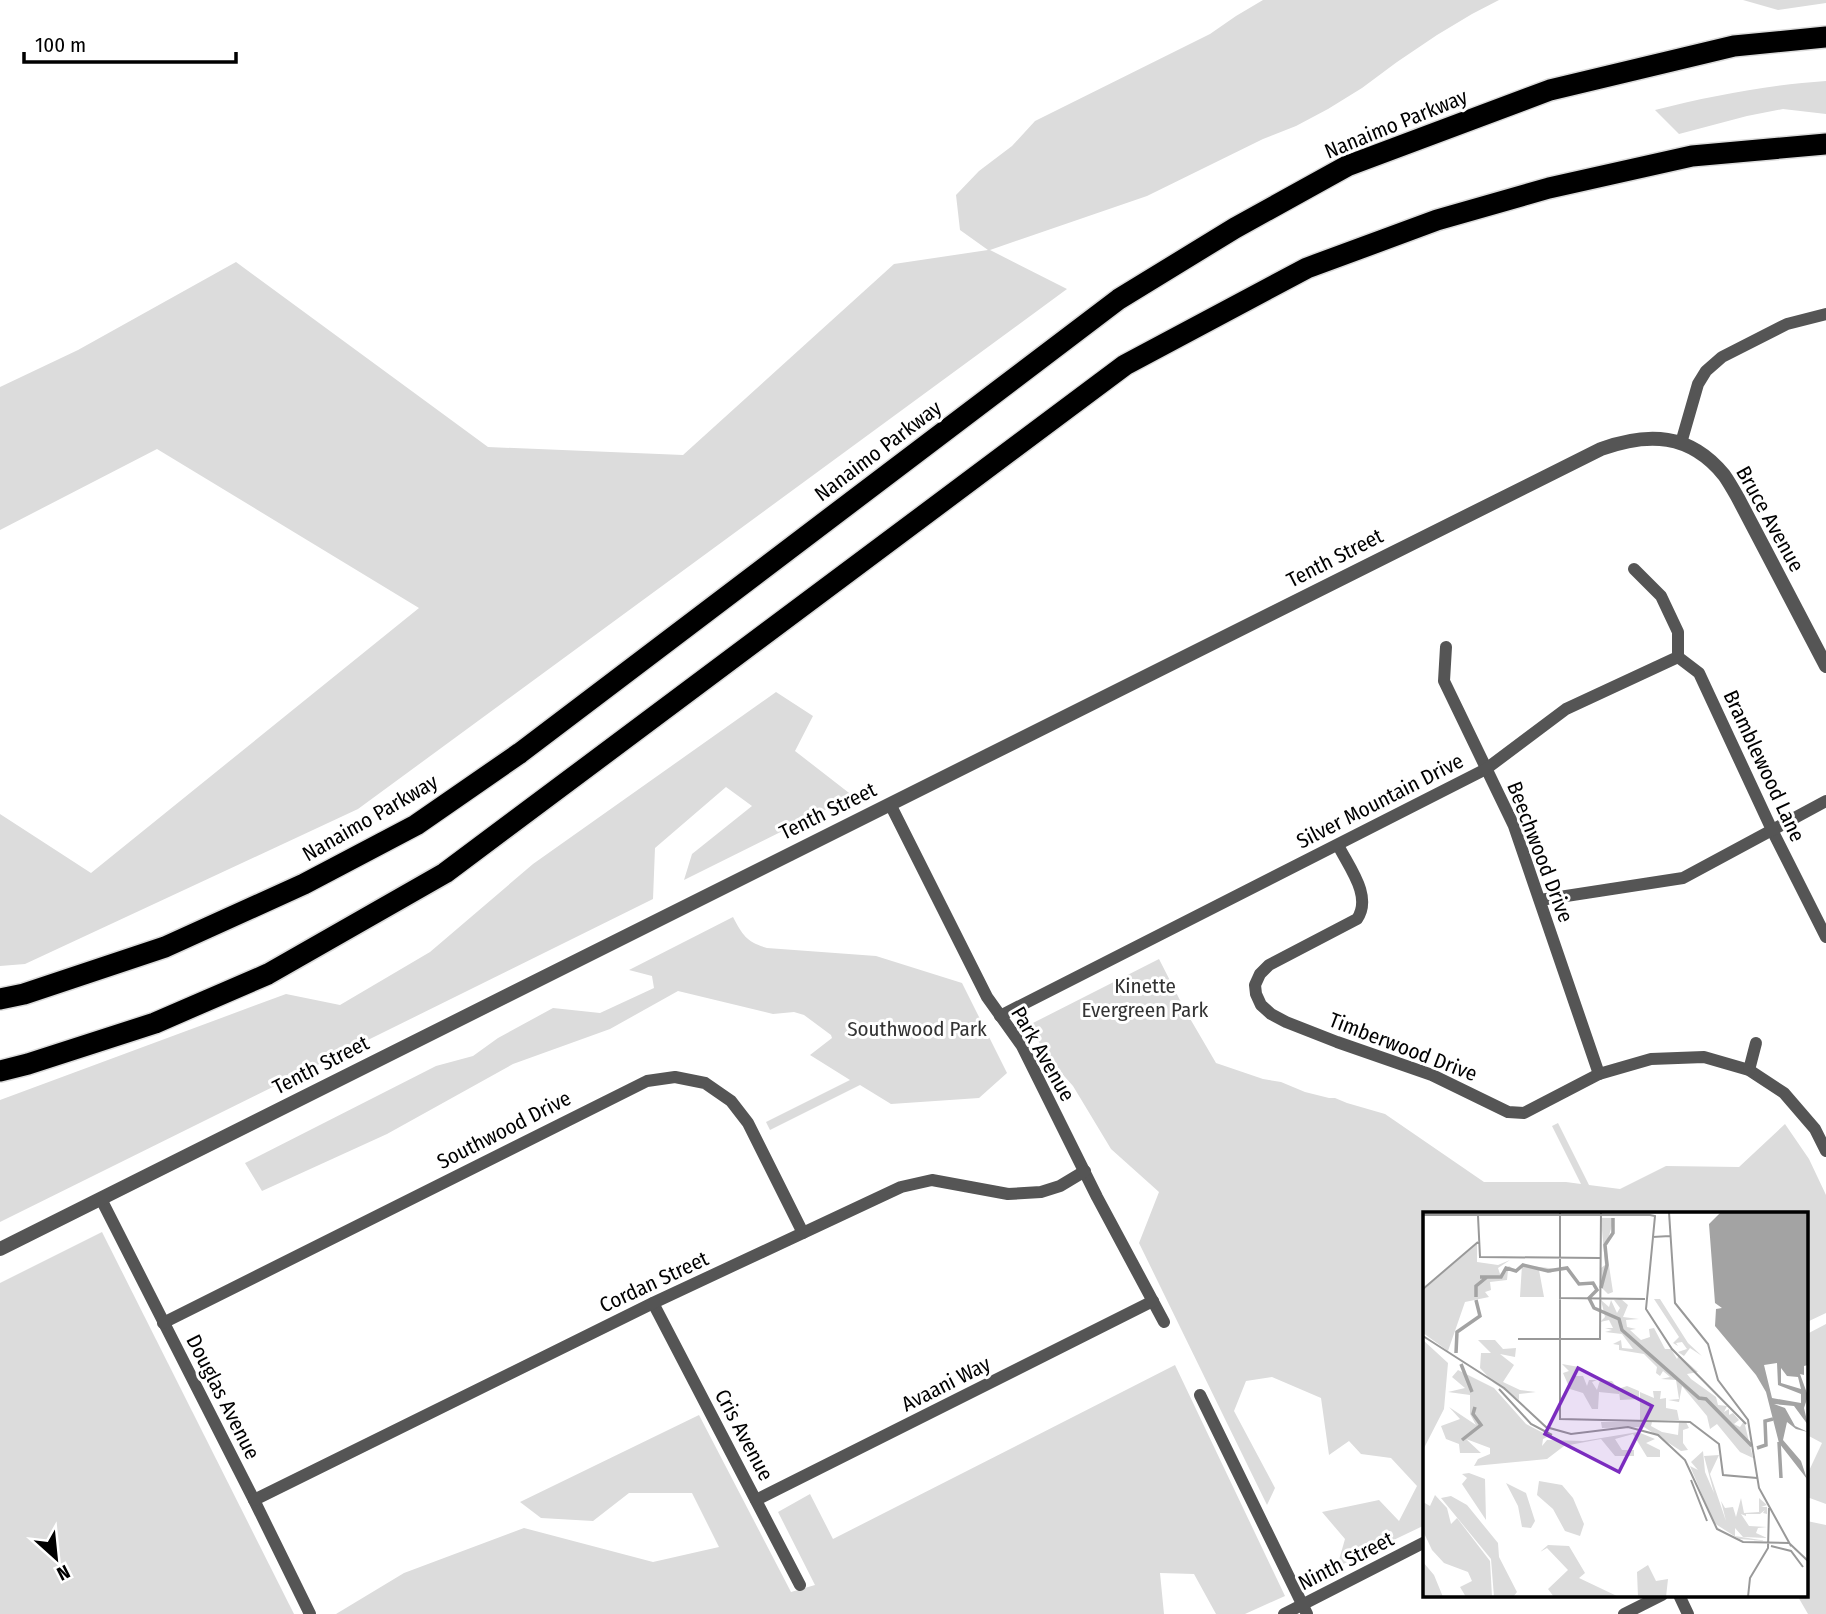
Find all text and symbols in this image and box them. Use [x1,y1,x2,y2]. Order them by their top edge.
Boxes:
scale bar [24,21,236,65]
text: 100 m [35,32,86,58]
street label: Nanaimo Parkway [1321,83,1472,165]
street label: Nanaimo Parkway [810,395,947,507]
street label: Bruce Avenue [1730,462,1810,576]
street label: Tenth Street [1283,523,1388,593]
street label: Bramblewood Lane [1717,686,1811,846]
street label: Silver Mountain Drive [1292,748,1468,854]
street label: Nanaimo Parkway [298,768,443,867]
street label: Tenth Street [775,776,881,846]
street label: Beechwood Drive [1501,778,1579,926]
park label: Kinette Evergreen Park [1082,973,1209,1023]
street label: Park Avenue [1005,1002,1081,1106]
street label: Timberwood Drive [1325,1007,1481,1087]
park label: Southwood Park [847,1016,987,1042]
street label: Tenth Street [269,1030,374,1100]
street label: Southwood Drive [433,1085,575,1175]
inset map [1423,1212,1808,1596]
street label: Cordan Street [595,1245,713,1319]
street label: Douglas Avenue [180,1330,266,1464]
street label: Avaani Way [897,1350,995,1417]
street label: Cris Avenue [709,1385,779,1485]
north arrow [21,1523,91,1593]
street label: Ninth Street [1294,1526,1398,1596]
text: N [53,1560,74,1586]

